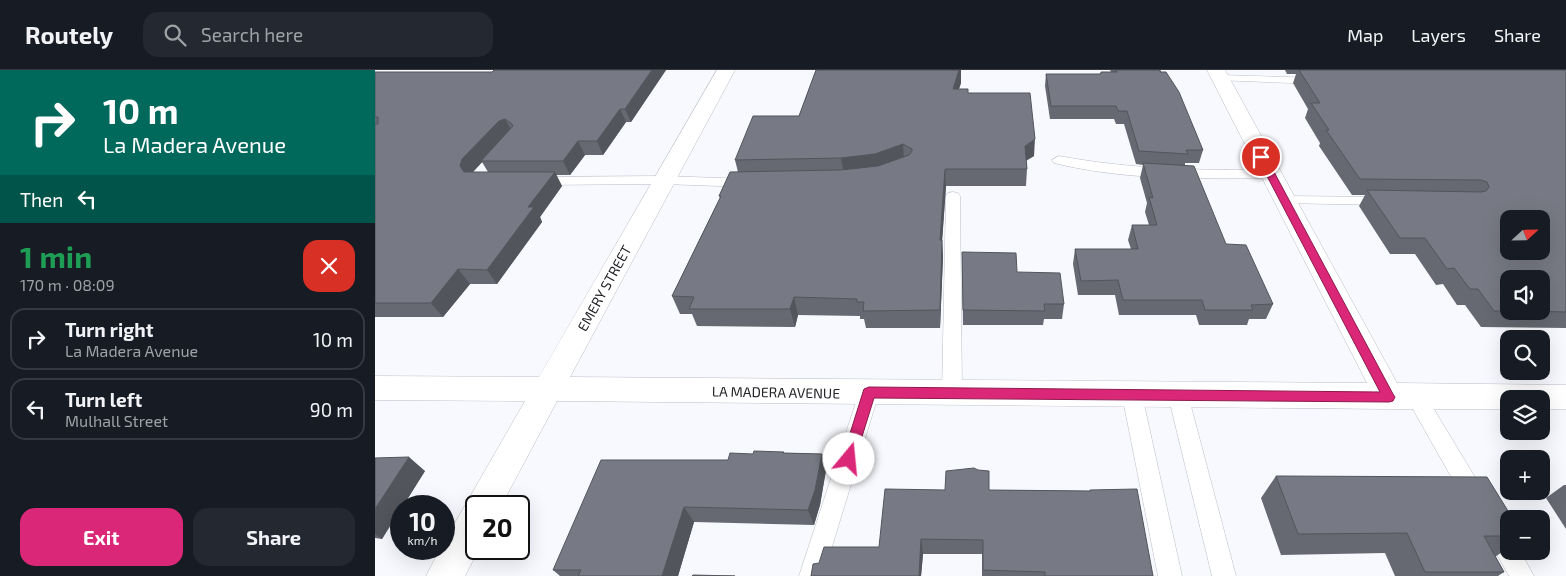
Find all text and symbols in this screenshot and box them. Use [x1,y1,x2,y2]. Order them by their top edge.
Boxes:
search box [143,12,493,57]
text: Routely [25,20,113,49]
icon: search [161,21,189,49]
text: Search here [201,23,303,46]
text: Map [1347,24,1383,46]
text: Layers [1411,24,1466,46]
text: Share [1494,24,1541,46]
text: 10 m [103,89,179,131]
icon: right [20,90,85,155]
text: La Madera Avenue [103,131,286,157]
pin [1240,136,1282,178]
icon: arrive [1247,143,1275,171]
icon: left [73,185,101,213]
text: Then [20,188,63,211]
north arrow [1500,210,1550,260]
map controls [1500,210,1550,560]
text: 1 min [20,238,92,274]
button: close [303,240,355,292]
street label: EMERY STREET [573,242,635,334]
button: sound [1500,270,1550,320]
text: 170 m · 08:09 [20,275,115,294]
text: Turn right [65,318,153,341]
icon: right [22,325,50,353]
text: 10 m [313,328,353,351]
button: search [1500,330,1550,380]
text: La Madera Avenue [65,341,198,360]
street label: LA MADERA AVENUE [712,382,840,402]
text: Turn left [65,388,142,411]
button: layers [1500,390,1550,440]
icon: left [22,395,50,423]
text: 90 m [310,398,353,421]
text: Mulhall Street [65,411,168,430]
position arrow [822,432,874,484]
button: + [1500,450,1550,500]
speed limit sign: 20 [465,495,530,560]
text: 10 [409,506,436,536]
button: Exit [20,508,183,566]
button: Share [193,508,355,566]
button: − [1500,510,1550,560]
text: km/h [408,533,437,547]

